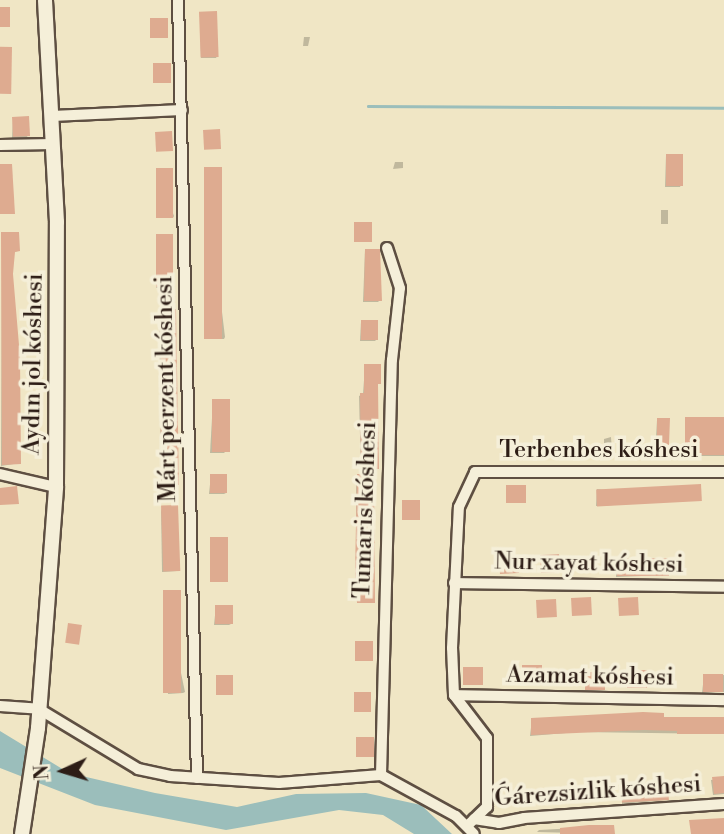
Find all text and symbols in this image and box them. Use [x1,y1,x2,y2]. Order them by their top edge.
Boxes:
street label: Aydın jol kóshesi [18,273,50,455]
street label: Márt perzent kóshesi [151,275,183,503]
street label: Tumaris kóshesi [349,421,383,599]
street label: Terbenbes kóshesi [499,437,699,465]
street label: Nur xayat kóshesi [494,548,684,580]
street label: Azamat kóshesi [506,661,674,693]
north arrow [28,736,98,806]
text: N [30,764,55,781]
street label: Ǵárezsizlik kóshesi [494,770,702,814]

